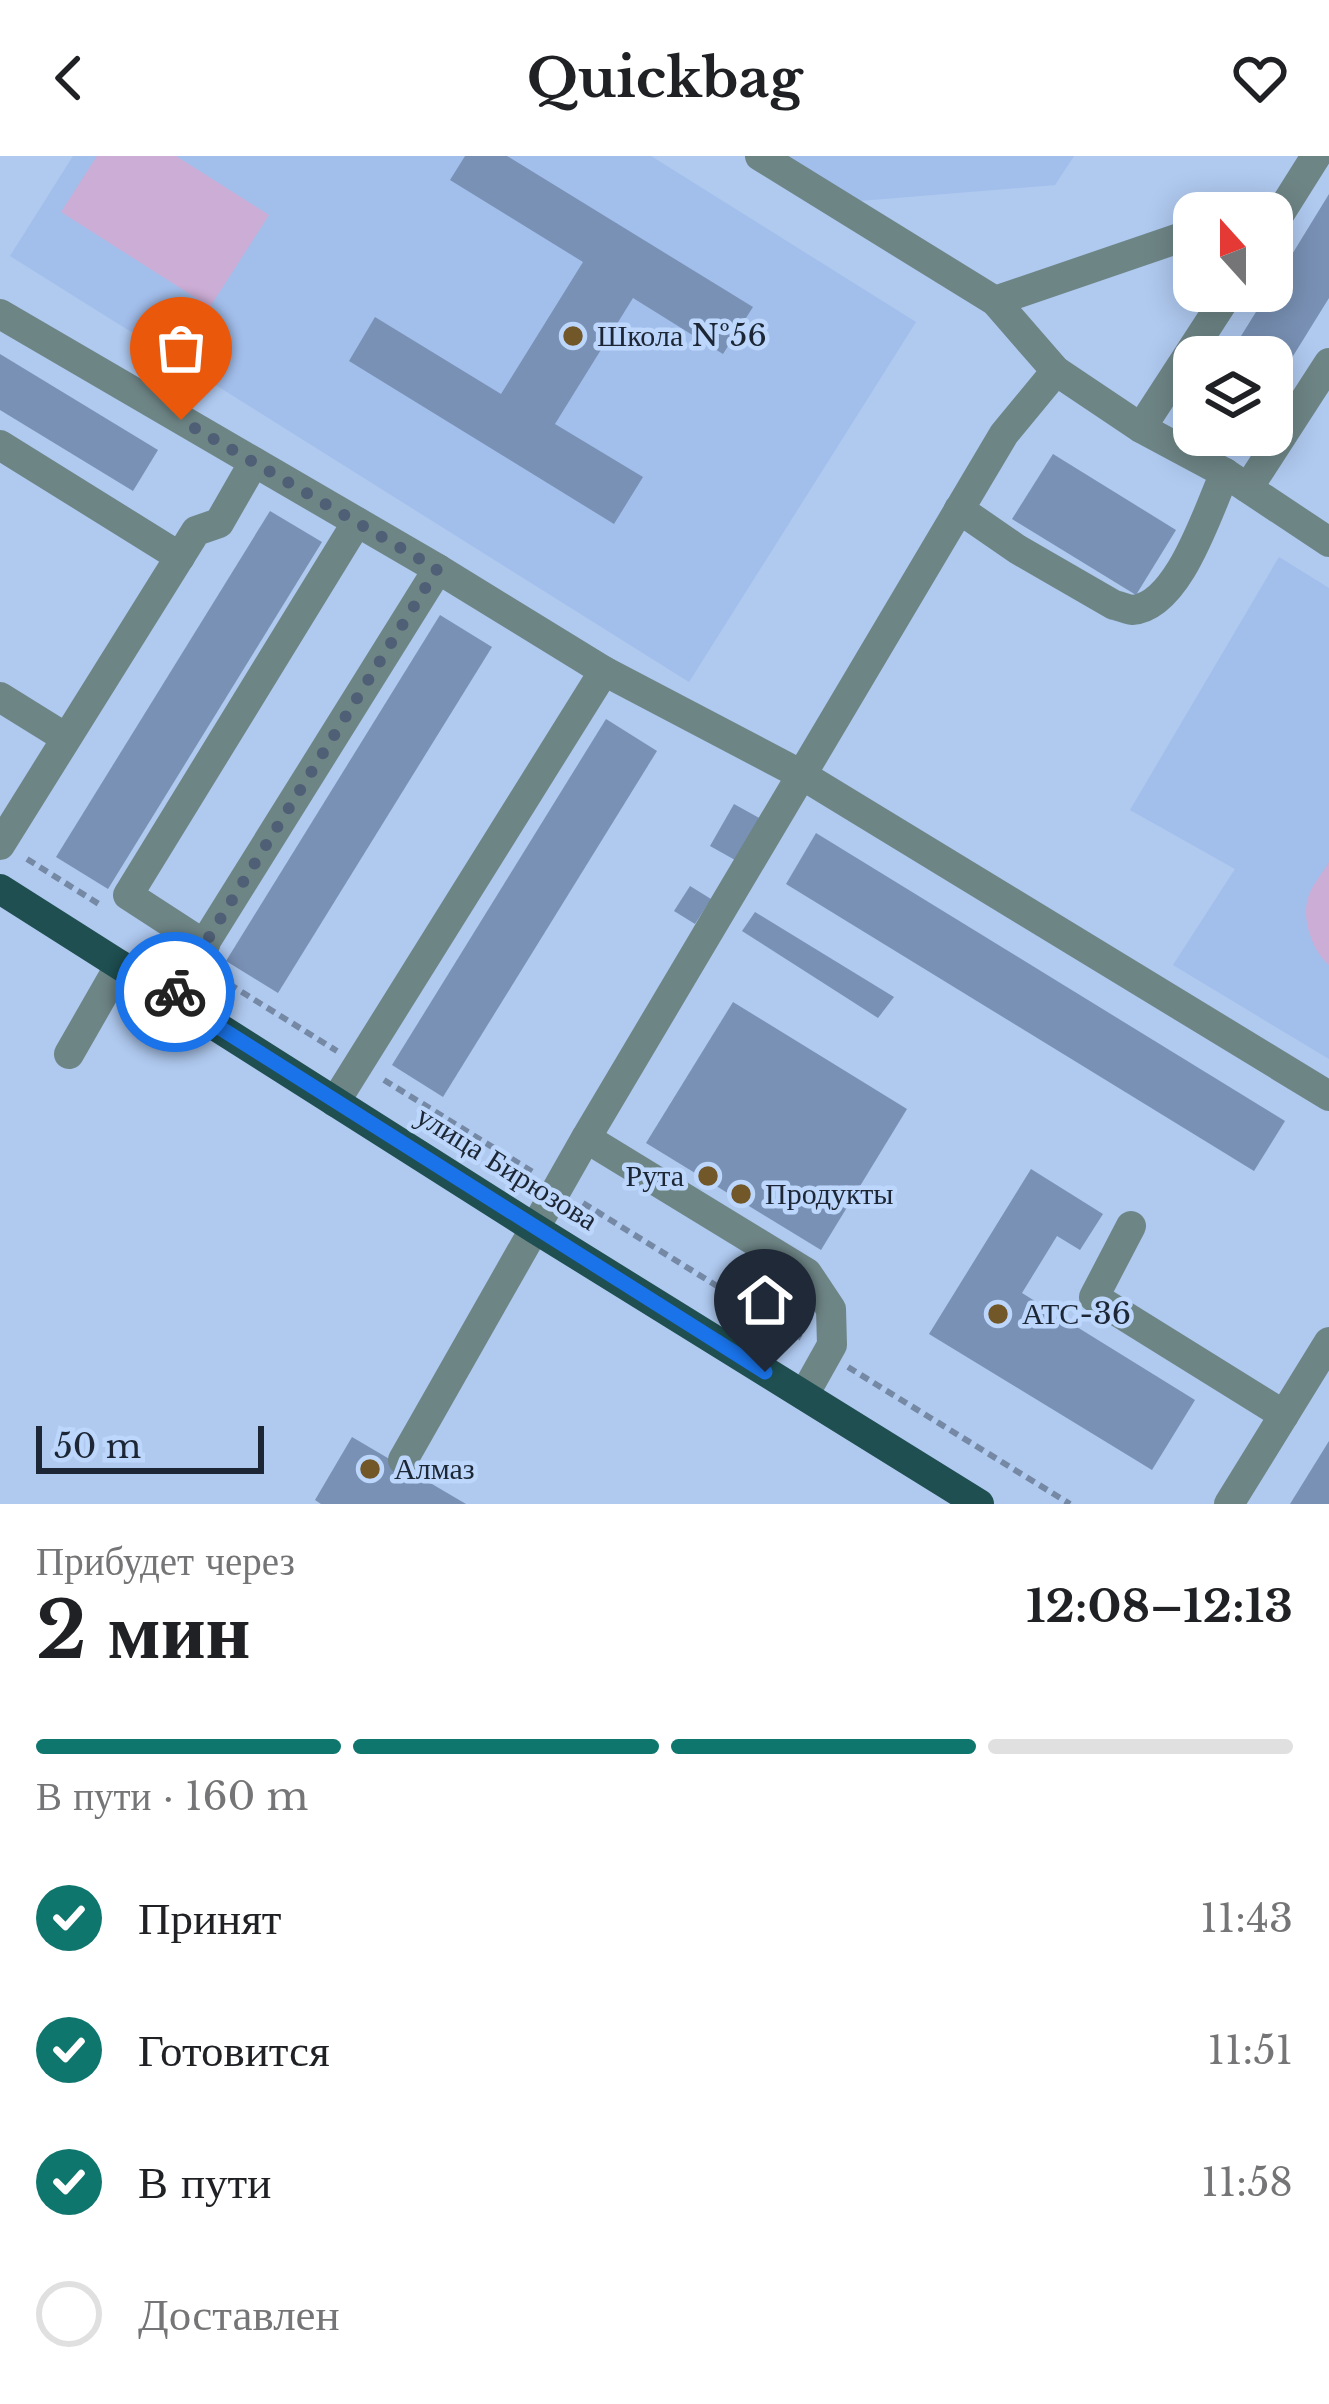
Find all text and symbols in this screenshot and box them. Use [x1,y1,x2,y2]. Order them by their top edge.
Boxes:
icon: back [36,45,102,111]
text: Quickbag [527,45,802,112]
icon: heart [1227,45,1293,111]
north arrow [1173,192,1293,312]
map controls [1173,192,1293,456]
pin [130,297,232,420]
icon: bag [148,315,214,381]
place label: Школа №56 [597,317,767,354]
marker: Школа №56 [560,323,586,349]
button: layers [1173,336,1293,456]
courier [115,932,235,1052]
icon: bike [142,959,208,1025]
street label: улица Бирюзова [410,1097,605,1238]
place label: Рута [626,1157,684,1194]
marker: Рута [695,1163,721,1189]
place label: Продукты [765,1175,894,1212]
marker: Продукты [728,1181,754,1207]
pin [714,1249,816,1372]
icon: home [732,1267,798,1333]
place label: АТС-36 [1022,1295,1131,1332]
marker: АТС-36 [985,1301,1011,1327]
scale bar [36,1420,264,1473]
text: 50 m [54,1426,141,1467]
place label: Алмаз [394,1450,475,1487]
marker: Алмаз [357,1456,383,1482]
text: Прибудет через [36,1537,295,1586]
text: 12:08–12:13 [1026,1578,1293,1634]
text: 2 мин [36,1582,251,1679]
text: В пути · 160 m [36,1772,308,1821]
icon: check [36,1885,102,1951]
text: Принят [138,1890,282,1946]
text: 11:43 [1200,1894,1293,1943]
icon: check [36,2017,102,2083]
text: Готовится [138,2022,330,2078]
text: 11:51 [1208,2026,1293,2075]
icon: check [36,2149,102,2215]
text: В пути [138,2154,271,2210]
text: 11:58 [1201,2158,1293,2207]
text: Доставлен [138,2286,340,2342]

